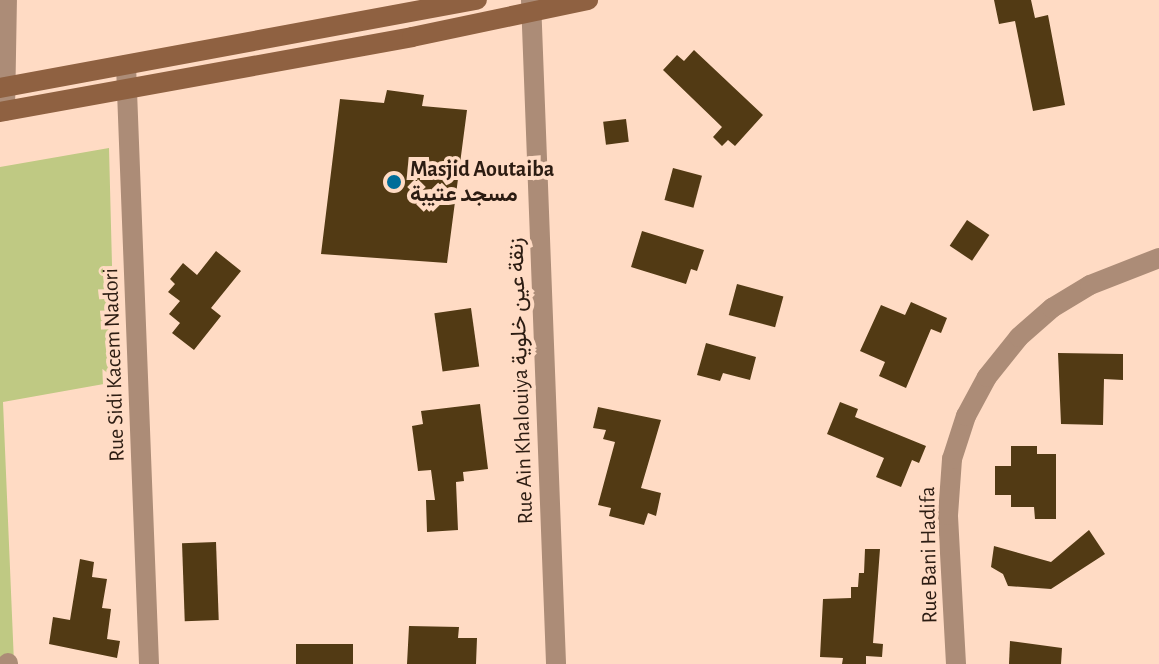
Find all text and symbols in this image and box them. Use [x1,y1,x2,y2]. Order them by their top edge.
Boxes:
place label: Masjid Aoutaiba مسجد عتيبة [410,156,554,208]
marker: Masjid Aoutaiba مسجد عتيبة [385,173,403,191]
street label: Rue Ain Khalouiya زنقة عين خلوية [503,237,539,525]
street label: Rue Sidi Kacem Nadori [97,268,131,462]
street label: Rue Bani Hadifa [915,486,943,624]

